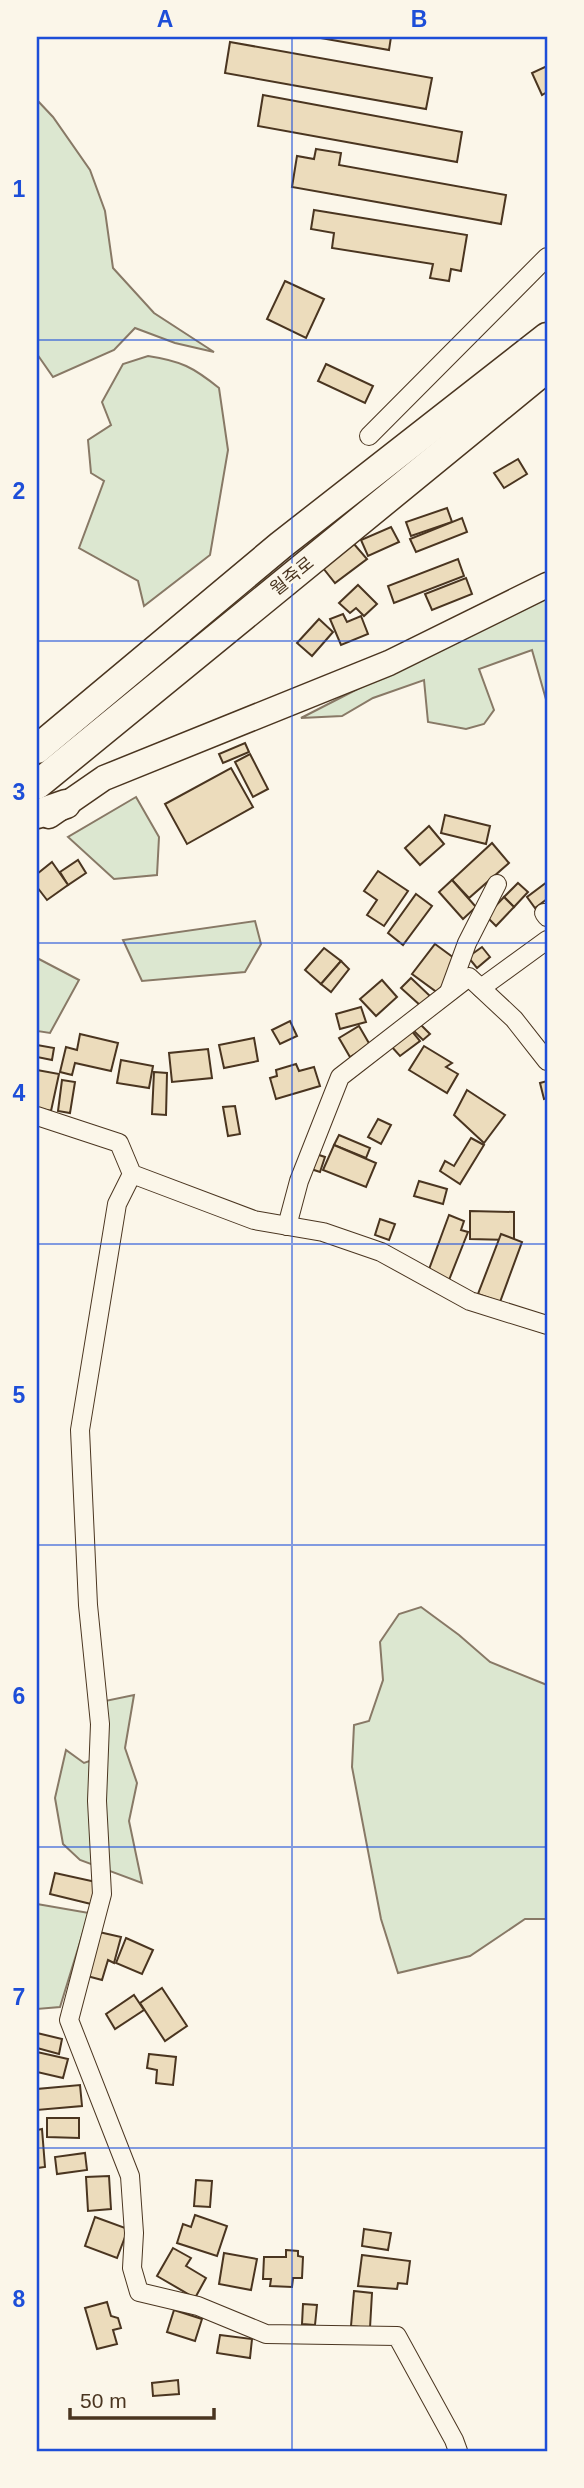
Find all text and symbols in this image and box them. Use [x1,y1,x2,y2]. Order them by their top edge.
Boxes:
text: A [157,6,173,32]
text: B [411,6,427,32]
text: 1 [13,176,26,202]
text: 2 [13,478,25,504]
street label: 월죽로 [266,553,318,599]
text: 3 [13,779,25,805]
text: 4 [13,1080,26,1106]
text: 5 [13,1382,26,1408]
text: 6 [13,1683,25,1709]
text: 7 [13,1984,25,2010]
text: 8 [13,2286,26,2312]
scale bar [70,2376,214,2420]
text: 50 m [80,2389,127,2412]

